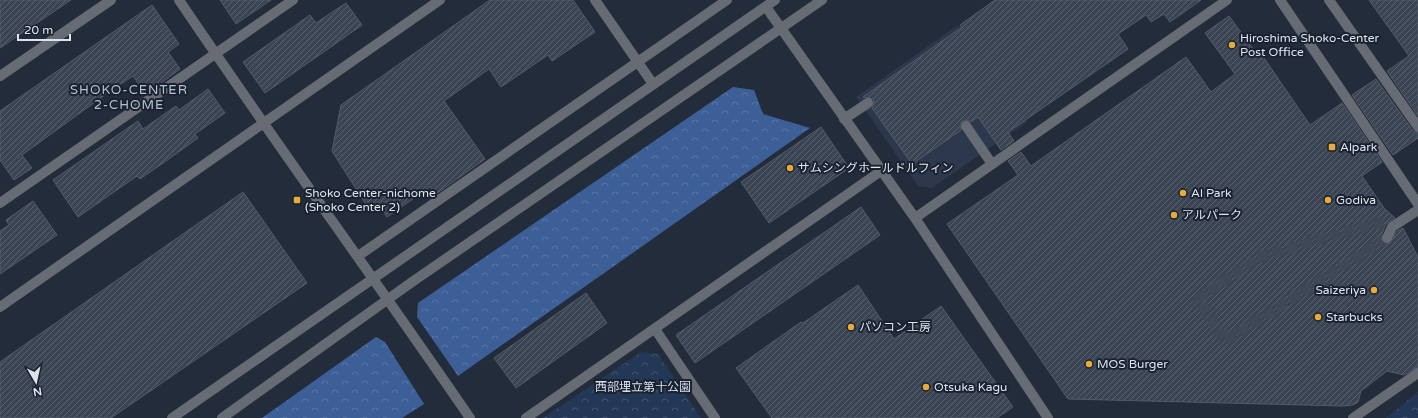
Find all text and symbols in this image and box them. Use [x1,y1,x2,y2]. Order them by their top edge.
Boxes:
scale bar [18,16,70,42]
text: 20 m [24,23,53,37]
place label: Hiroshima Shoko-Center Post Office [1240,31,1379,59]
marker: Hiroshima Shoko-Center Post Office [1227,40,1237,50]
district label: SHOKO-CENTER 2-CHOME [70,82,188,113]
place label: Alpark [1340,140,1378,154]
marker: Alpark [1327,142,1337,152]
place label: サムシングホールドルフィン [798,161,954,175]
marker: サムシングホールドルフィン [785,163,795,173]
place label: Shoko Center-nichome (Shoko Center 2) [305,186,436,214]
place label: Al Park [1191,186,1232,200]
marker: Al Park [1178,188,1188,198]
place label: Godiva [1336,193,1376,207]
marker: Shoko Center-nichome (Shoko Center 2) [292,195,302,205]
marker: Godiva [1323,195,1333,205]
place label: アルパーク [1182,208,1242,222]
marker: アルパーク [1169,210,1179,220]
place label: Saizeriya [1315,283,1366,297]
marker: Saizeriya [1369,285,1379,295]
place label: Starbucks [1326,310,1383,324]
marker: Starbucks [1313,312,1323,322]
place label: パソコン工房 [859,320,931,334]
marker: パソコン工房 [846,322,856,332]
place label: MOS Burger [1097,357,1168,371]
marker: MOS Burger [1084,359,1094,369]
north arrow [16,362,56,402]
park label: 西部埋立第十公園 [595,380,691,394]
place label: Otsuka Kagu [934,380,1007,394]
marker: Otsuka Kagu [921,382,931,392]
text: N [32,384,43,398]

